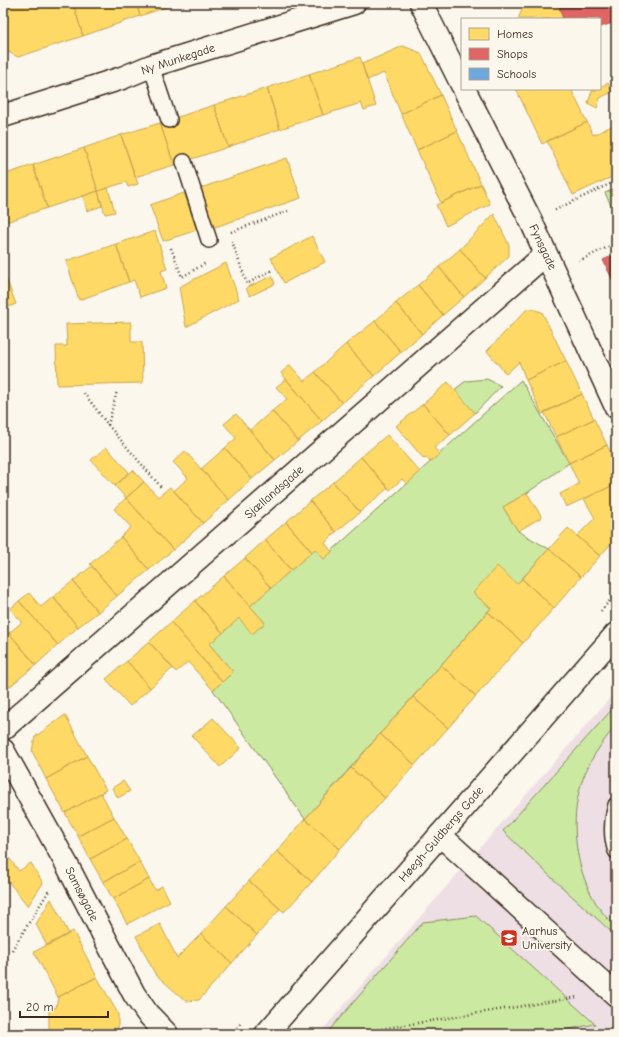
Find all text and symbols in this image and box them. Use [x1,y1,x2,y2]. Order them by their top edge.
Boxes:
legend [461,18,601,90]
text: Homes [497,27,533,41]
street label: Ny Munkegade [139,41,217,77]
text: Shops [497,47,528,61]
text: Schools [497,67,536,81]
street label: Fynsgade [526,222,560,272]
street label: Sjællandsgade [242,463,306,521]
street label: Høegh-Guldbergs Gade [396,783,486,885]
street label: Samsøgade [62,865,102,923]
place label: Aarhus University [522,924,572,952]
school or university icon: Aarhus University [499,928,519,948]
scale bar [20,993,108,1019]
text: 20 m [26,1000,54,1014]

